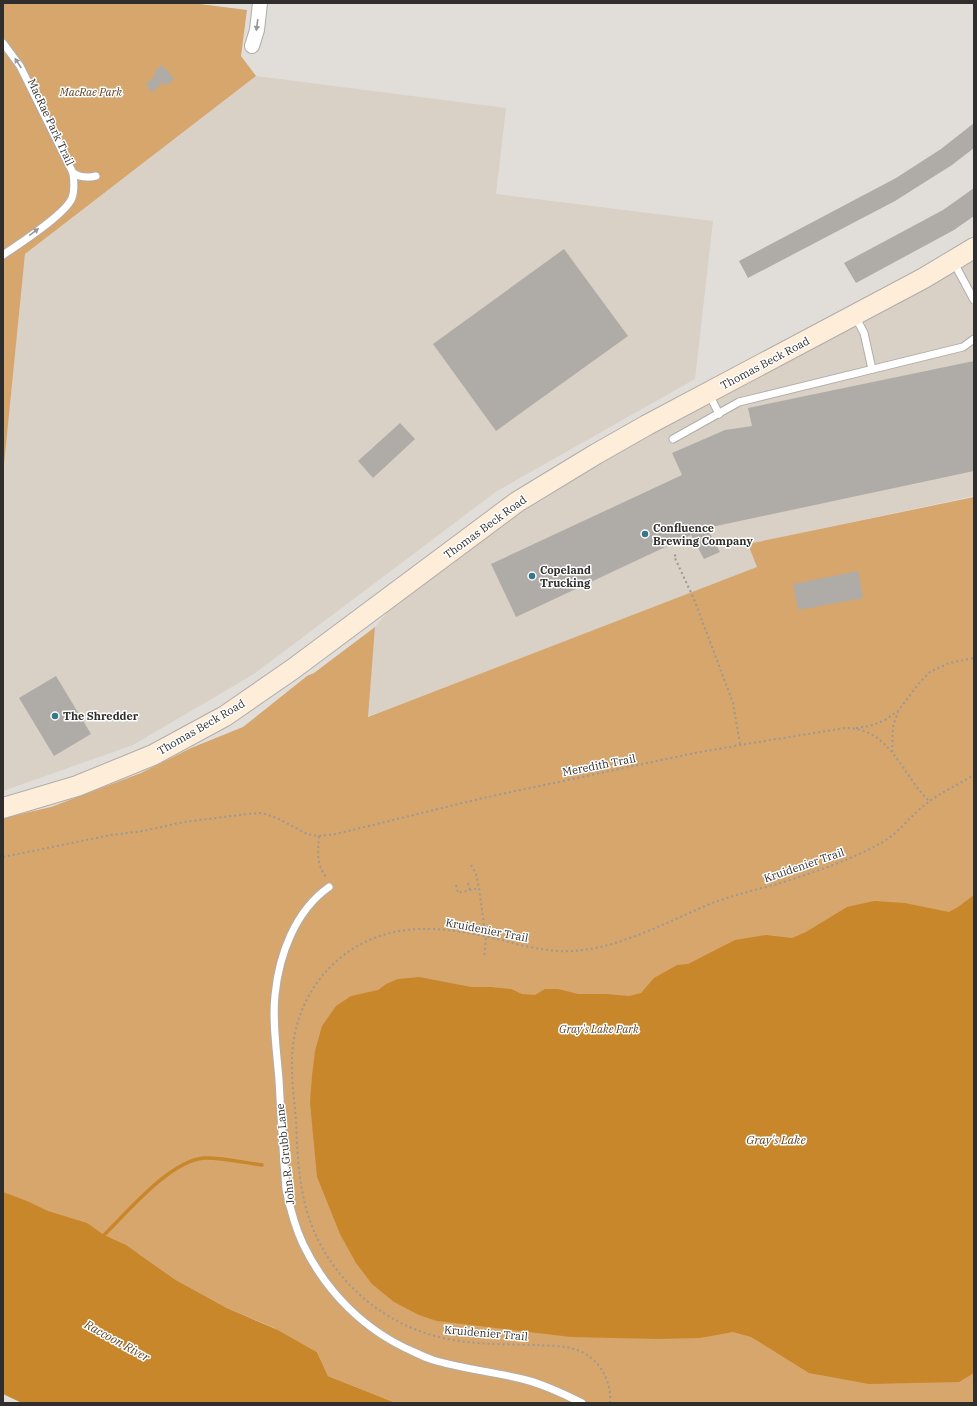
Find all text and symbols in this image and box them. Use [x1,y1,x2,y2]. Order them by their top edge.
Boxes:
one-way arrow [254,19,260,31]
one-way arrow [14,58,22,68]
street label: MacRae Park Trail [25,76,77,168]
park label: MacRae Park [59,85,122,99]
one-way arrow [29,228,40,237]
street label: Thomas Beck Road [718,333,812,392]
street label: Thomas Beck Road [441,492,529,562]
place label: Confluence Brewing Company [653,521,753,548]
marker: Confluence Brewing Company [640,529,650,539]
place label: Copeland Trucking [540,563,591,590]
marker: Copeland Trucking [527,571,537,581]
street label: Thomas Beck Road [155,696,248,758]
place label: The Shredder [63,709,139,723]
marker: The Shredder [50,711,60,721]
street label: Meredith Trail [561,751,637,779]
street label: Kruidenier Trail [762,845,846,885]
street label: Kruidenier Trail [444,915,530,945]
park label: Gray's Lake Park [559,1022,639,1036]
street label: John R. Grubb Lane [273,1103,297,1205]
water label: Gray's Lake [746,1132,806,1147]
water label: Raccoon River [81,1316,153,1365]
street label: Kruidenier Trail [444,1322,528,1344]

